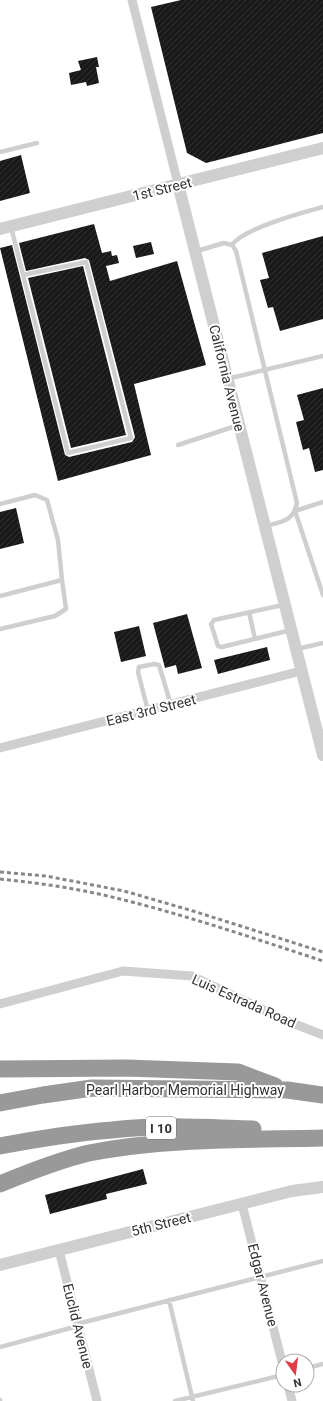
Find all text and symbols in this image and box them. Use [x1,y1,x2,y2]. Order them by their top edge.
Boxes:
street label: 1st Street [131,174,193,204]
street label: California Avenue [206,323,248,433]
street label: East 3rd Street [105,691,198,729]
street label: Luis Estrada Road [190,971,298,1031]
street label: Pearl Harbor Memorial Highway [86,1082,284,1098]
road number: I 10 [146,1117,176,1139]
street label: 5th Street [130,1209,193,1239]
street label: Edgar Avenue [245,1242,281,1328]
street label: Euclid Avenue [60,1282,96,1370]
north arrow [275,1353,315,1393]
text: N [292,1375,303,1390]

